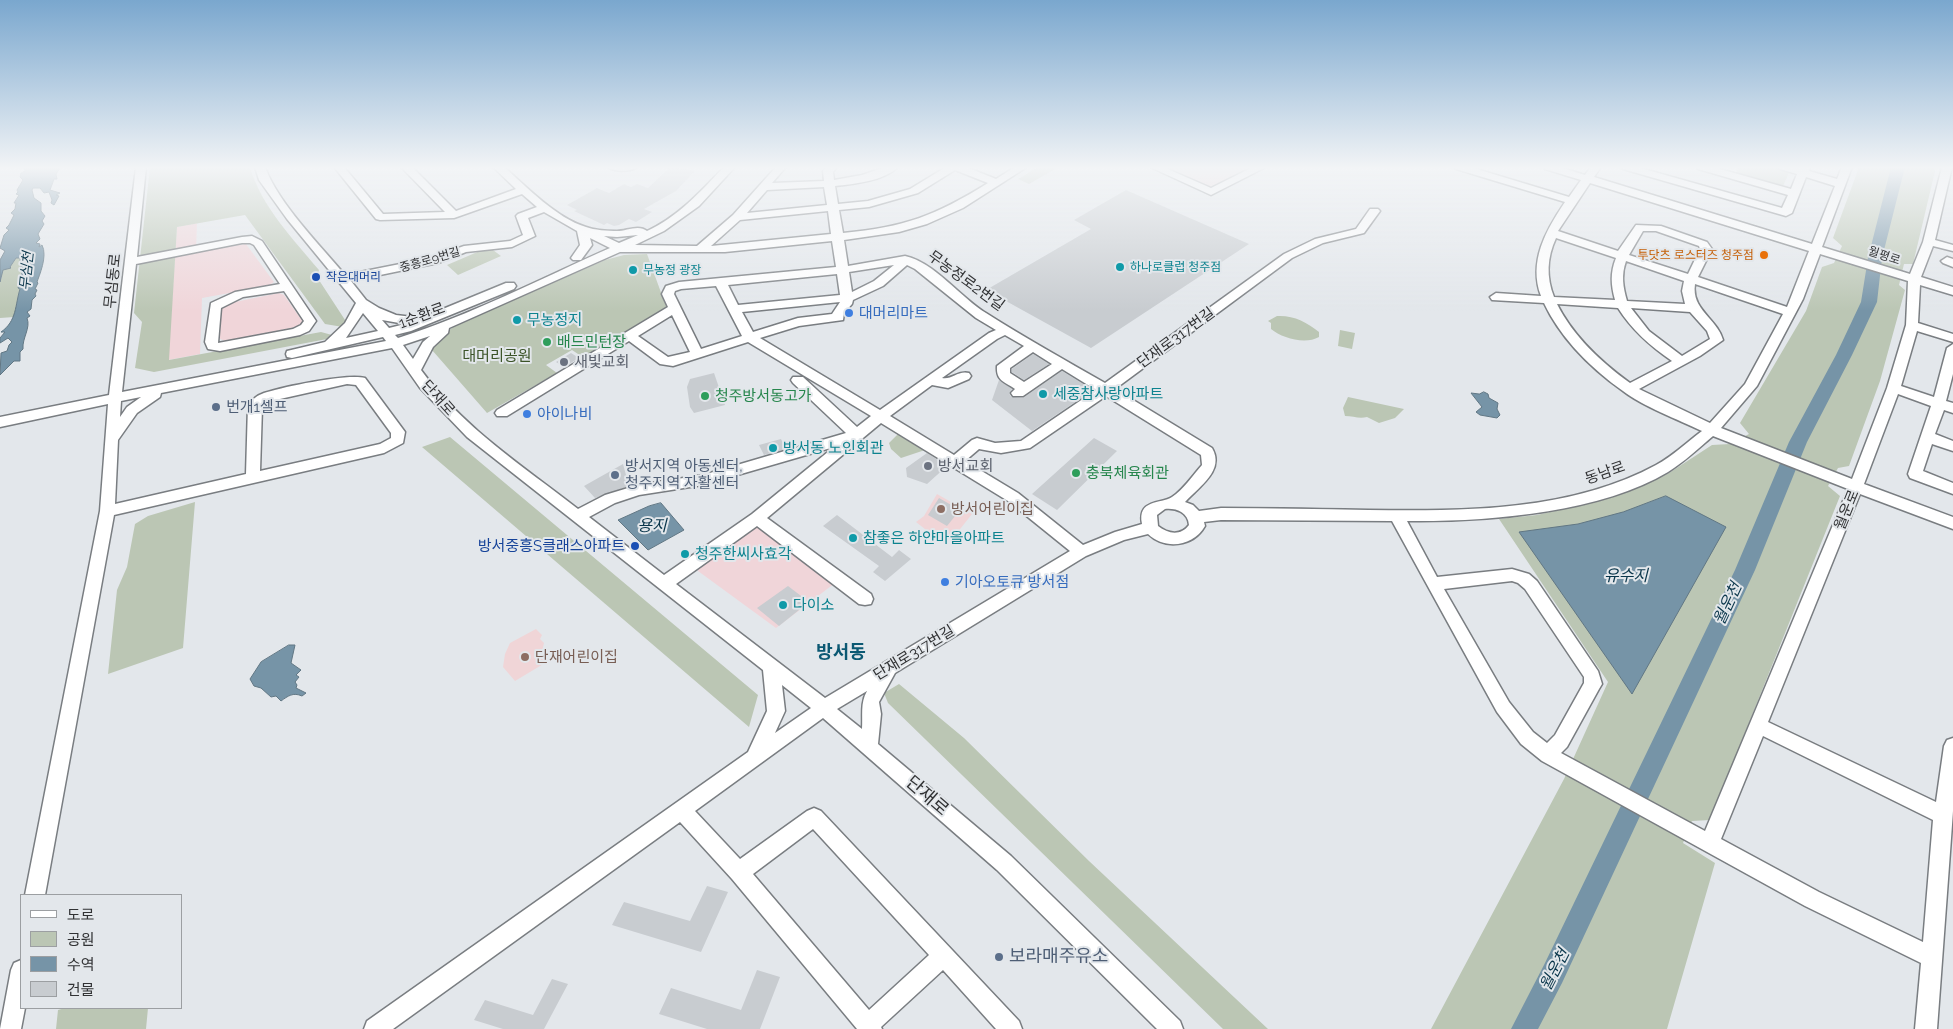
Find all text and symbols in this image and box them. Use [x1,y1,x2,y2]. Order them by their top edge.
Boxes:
street label: 월평로 [1866,244,1902,268]
street label: 중흥로9번길 [398,245,462,275]
street label: 무농정로2번길 [924,247,1008,315]
place label: 투닷츠 로스터즈 청주점 [1637,248,1754,262]
marker: 투닷츠 로스터즈 청주점 [1758,249,1770,261]
water label: 무심천 [17,251,37,291]
street label: 무심동로 [101,253,125,309]
place label: 하나로클럽 청주점 [1130,260,1221,274]
marker: 하나로클럽 청주점 [1114,261,1126,273]
place label: 무농정 광장 [643,263,701,277]
marker: 무농정 광장 [627,264,639,276]
place label: 작은대머리 [326,270,381,284]
marker: 작은대머리 [310,271,322,283]
street label: 1순환로 [396,299,448,333]
place label: 대머리마트 [859,304,928,322]
street label: 단재로317번길 [1134,304,1218,372]
marker: 대머리마트 [843,307,855,319]
place label: 무농정지 [527,311,582,329]
marker: 무농정지 [511,314,523,326]
place label: 배드민턴장 [557,333,626,351]
marker: 배드민턴장 [541,336,553,348]
park label: 대머리공원 [463,347,531,365]
place label: 새빛교회 [574,353,629,371]
marker: 새빛교회 [558,356,570,368]
street label: 단재로 [417,377,459,419]
place label: 세중참사랑아파트 [1053,385,1163,403]
place label: 청주방서동고가 [715,387,812,405]
marker: 세중참사랑아파트 [1037,388,1049,400]
marker: 청주방서동고가 [699,390,711,402]
place label: 번개1셀프 [226,398,288,416]
marker: 번개1셀프 [210,401,222,413]
place label: 아이나비 [537,405,592,423]
marker: 아이나비 [521,408,533,420]
place label: 방서동 노인회관 [783,439,883,457]
marker: 방서동 노인회관 [767,442,779,454]
place label: 방서지역 아동센터, 청주지역 자활센터 [625,457,743,492]
place label: 방서교회 [938,457,993,475]
street label: 동남로 [1582,458,1628,488]
marker: 방서교회 [922,460,934,472]
place label: 충북체육회관 [1086,464,1169,482]
marker: 충북체육회관 [1070,467,1082,479]
marker: 방서지역 아동센터, 청주지역 자활센터 [609,469,621,481]
street label: 월운로 [1831,487,1863,533]
place label: 방서어린이집 [951,500,1034,518]
marker: 방서어린이집 [935,503,947,515]
water label: 용지 [637,516,667,536]
place label: 참좋은 하얀마을아파트 [863,529,1005,547]
marker: 참좋은 하얀마을아파트 [847,532,859,544]
place label: 방서중흥S클래스아파트 [478,537,625,555]
marker: 방서중흥S클래스아파트 [629,540,641,552]
place label: 청주한씨사효각 [695,545,792,563]
marker: 청주한씨사효각 [679,548,691,560]
water label: 유수지 [1604,566,1648,586]
place label: 기아오토큐 방서점 [955,573,1069,591]
marker: 기아오토큐 방서점 [939,576,951,588]
water label: 월운천 [1710,580,1746,628]
place label: 다이소 [793,596,834,614]
marker: 다이소 [777,599,789,611]
street label: 단재로317번길 [870,622,958,684]
district label: 방서동 [816,642,866,664]
place label: 단재어린이집 [535,648,618,666]
marker: 단재어린이집 [519,651,531,663]
street label: 단재로 [901,772,953,820]
legend [20,894,182,1009]
text: 도로 [67,906,95,924]
text: 공원 [67,931,95,949]
place label: 보라매주유소 [1009,946,1108,968]
water label: 월운천 [1536,946,1574,994]
marker: 보라매주유소 [993,951,1005,963]
text: 수역 [67,956,95,974]
text: 건물 [67,981,95,999]

